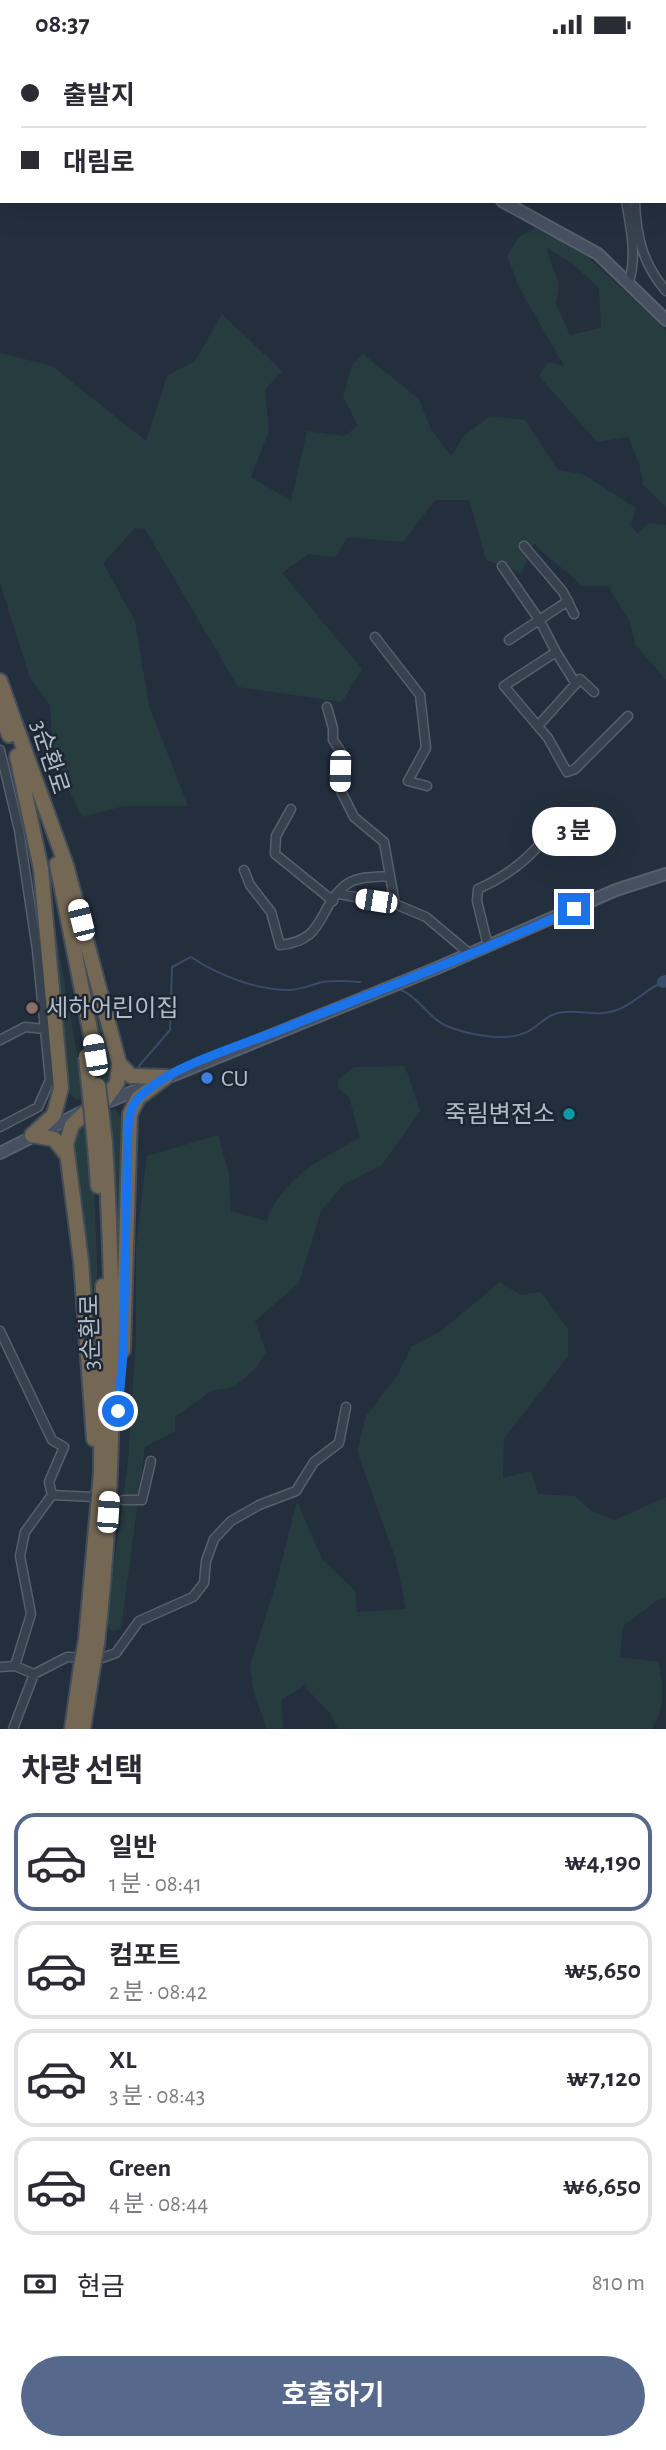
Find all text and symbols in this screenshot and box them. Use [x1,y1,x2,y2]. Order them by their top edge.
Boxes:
text: 08:37 [35,11,90,37]
text: 출발지 [63,83,135,109]
text: 대림로 [63,150,135,176]
street label: 3순환로 [26,717,73,797]
car [330,750,351,792]
callout: 3 분 [532,807,616,857]
text: 3 분 [557,820,591,843]
car [354,887,399,915]
route end [558,893,590,925]
car [66,897,97,943]
place label: 세하어린이집 [46,996,178,1021]
marker: 세하어린이집 [24,1000,40,1016]
car [82,1032,109,1078]
place label: CU [221,1067,249,1091]
marker: CU [199,1070,215,1086]
place label: 죽림변전소 [445,1102,555,1127]
marker: 죽림변전소 [561,1106,577,1122]
street label: 3순환로 [77,1294,104,1370]
route start [102,1395,134,1427]
car [97,1490,120,1534]
text: 차량 선택 [21,1755,144,1787]
icon: car [25,1831,88,1894]
text: 일반 [109,1835,157,1861]
text: ₩4,190 [564,1849,641,1875]
text: 1 분 · 08:41 [109,1873,202,1896]
icon: car [25,1939,88,2002]
text: 컴포트 [109,1943,181,1969]
text: ₩5,650 [564,1957,641,1983]
text: 2 분 · 08:42 [109,1981,207,2004]
icon: car [25,2047,88,2110]
text: XL [109,2047,136,2073]
text: ₩7,120 [566,2065,641,2091]
text: 3 분 · 08:43 [109,2085,205,2108]
icon: car [25,2155,88,2218]
text: Green [109,2155,171,2181]
text: ₩6,650 [563,2173,641,2199]
text: 4 분 · 08:44 [109,2193,208,2216]
icon: cash [21,2265,59,2303]
text: 810 m [592,2272,645,2295]
text: 현금 [77,2274,125,2300]
button: 호출하기 [21,2356,645,2436]

